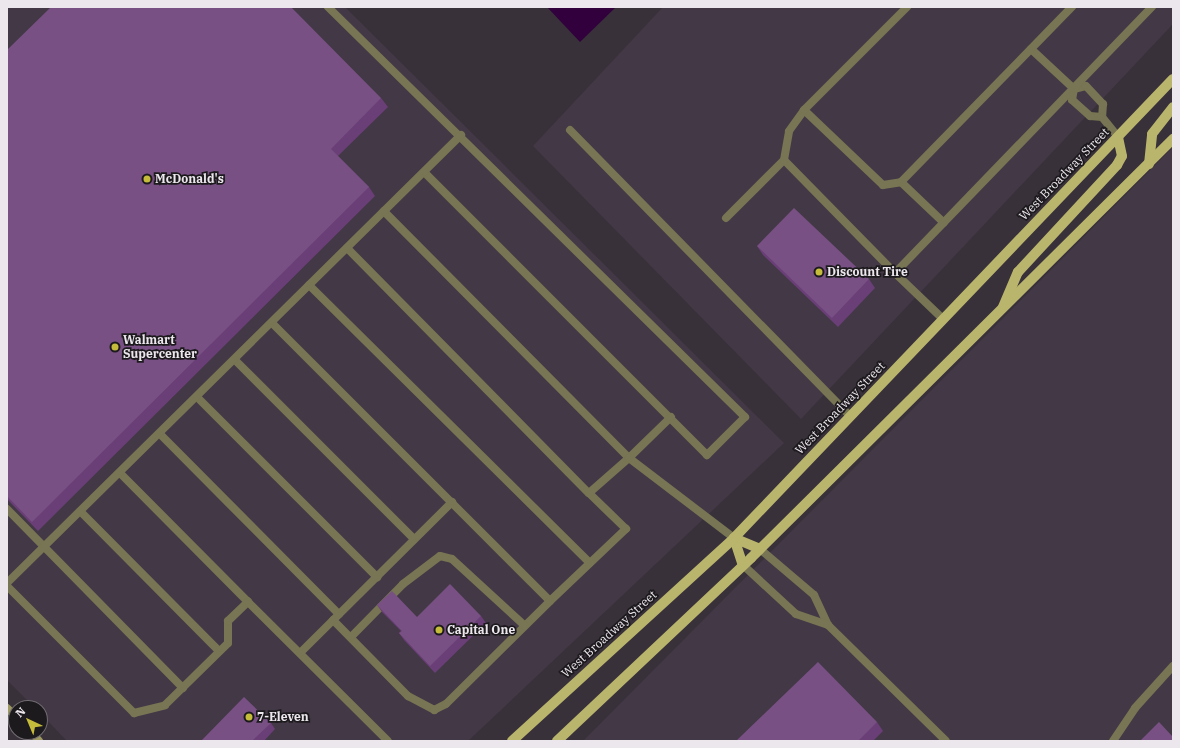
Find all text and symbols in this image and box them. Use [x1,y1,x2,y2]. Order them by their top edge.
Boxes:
street label: West Broadway Street [1016,125,1112,223]
place label: McDonald's [155,172,224,186]
marker: McDonald's [142,174,152,184]
place label: Discount Tire [827,265,908,279]
marker: Discount Tire [814,267,824,277]
place label: Walmart Supercenter [123,333,197,361]
marker: Walmart Supercenter [110,342,120,352]
street label: West Broadway Street [792,359,888,457]
street label: West Broadway Street [558,588,660,680]
place label: Capital One [447,623,515,637]
marker: Capital One [434,625,444,635]
north arrow [8,700,48,740]
text: N [12,704,28,720]
place label: 7-Eleven [257,710,309,724]
marker: 7-Eleven [244,712,254,722]

